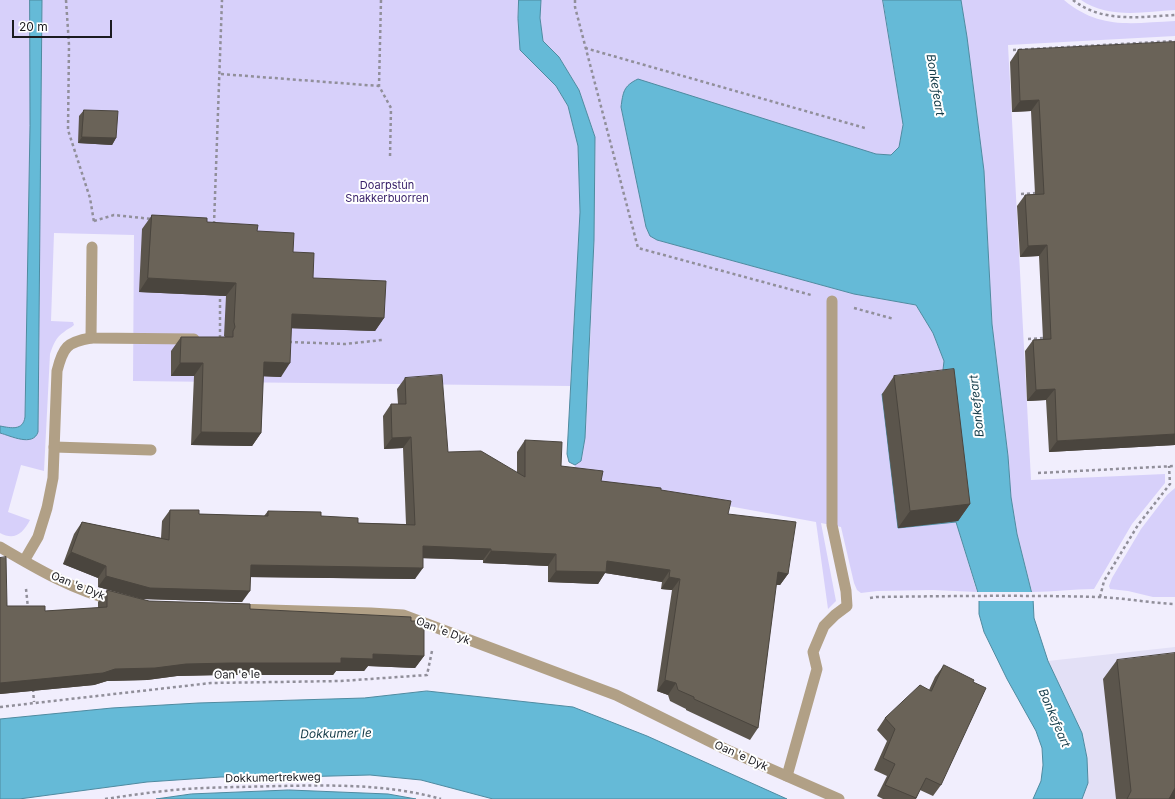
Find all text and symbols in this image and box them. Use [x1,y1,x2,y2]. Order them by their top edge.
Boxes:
scale bar [14,12,114,38]
text: 20 m [19,19,48,34]
water label: Bonkefeart [923,53,947,117]
park label: Doarpstún Snakkerbuorren [345,179,429,205]
water label: Bonkefeart [967,374,987,438]
street label: Oan 'e Dyk [49,569,107,603]
street label: Oan 'e Dyk [414,615,472,647]
street label: Oan 'e Ie [214,668,260,682]
water label: Bonkefeart [1035,686,1073,750]
water label: Dokkumer Ie [300,726,372,742]
street label: Oan 'e Dyk [712,738,770,774]
street label: Dokkumertrekweg [225,771,321,785]

